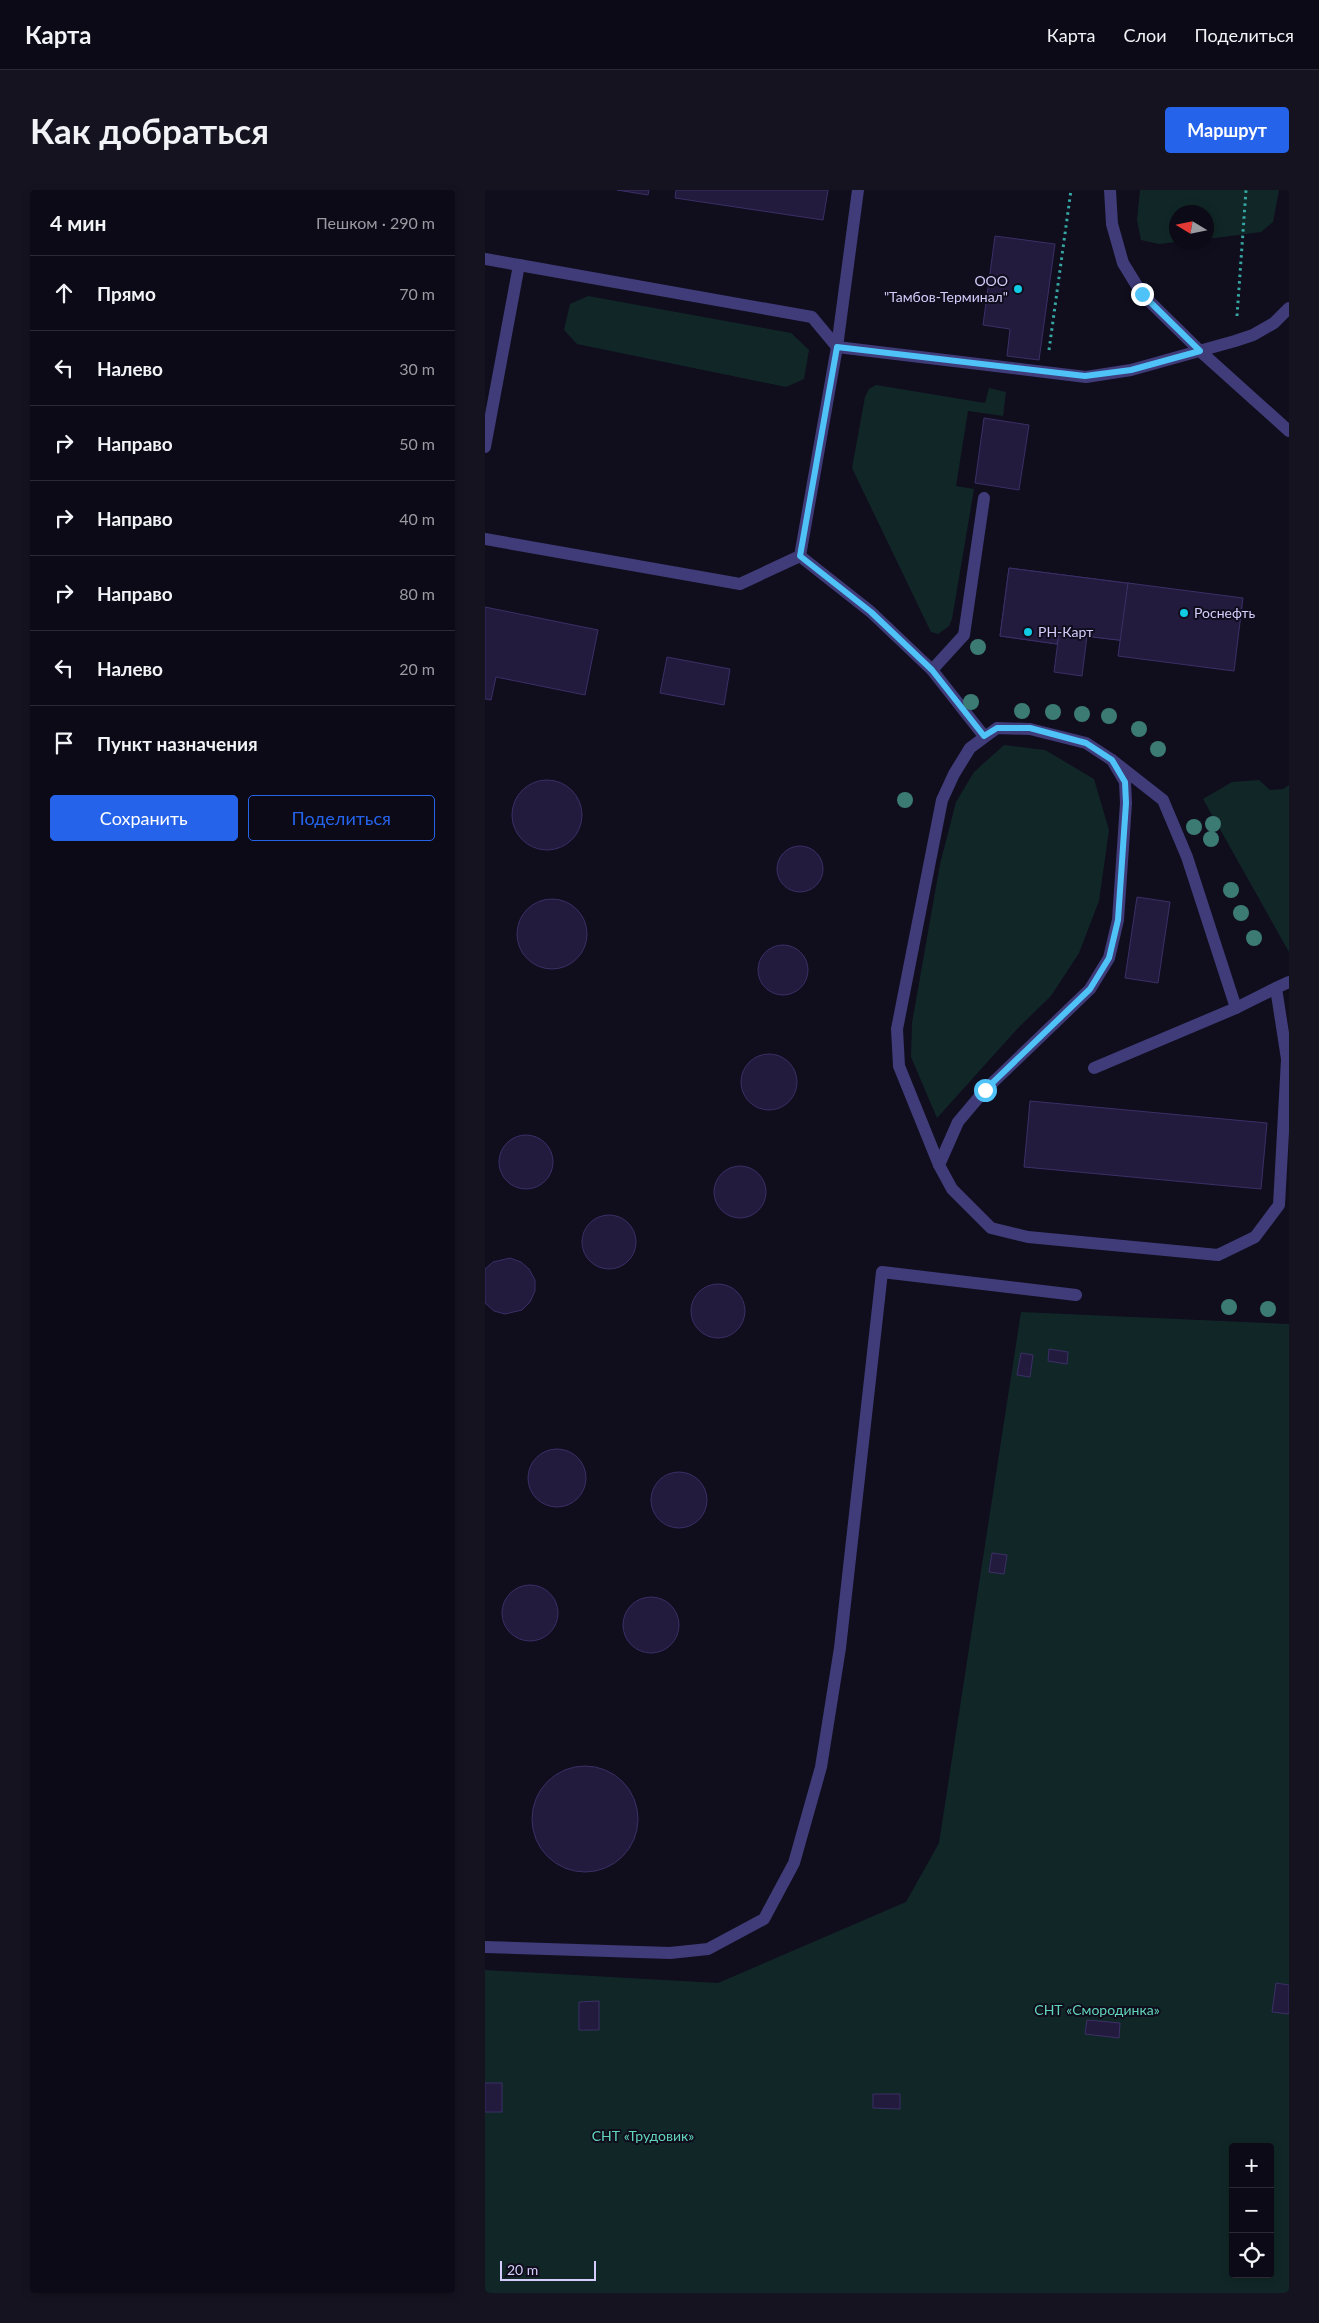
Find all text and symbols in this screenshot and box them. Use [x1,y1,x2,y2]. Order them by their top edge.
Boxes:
text: Карта [25,20,92,49]
text: Карта [1047,24,1095,46]
text: Слои [1123,24,1167,46]
text: Поделиться [1195,24,1294,46]
button: Маршрут [1165,107,1289,153]
text: Как добраться [30,109,269,151]
north arrow [1169,205,1214,250]
text: 4 мин [50,210,107,235]
text: Пешком · 290 m [316,213,435,232]
place label: ООО "Тамбов-Терминал" [884,272,1008,305]
icon: ahead [50,279,78,307]
text: Прямо [97,282,156,305]
marker: ООО "Тамбов-Терминал" [1012,283,1024,295]
route end [1131,283,1154,306]
text: 70 m [399,284,435,303]
icon: left [50,354,78,382]
text: Налево [97,357,163,380]
text: 30 m [399,359,435,378]
icon: right [50,429,78,457]
text: Направо [97,432,173,455]
text: 50 m [399,434,435,453]
icon: right [50,504,78,532]
text: Направо [97,507,173,530]
text: 40 m [399,509,435,528]
icon: right [50,579,78,607]
text: Направо [97,582,173,605]
text: 80 m [399,584,435,603]
place label: Роснефть [1194,604,1256,621]
marker: Роснефть [1178,607,1190,619]
place label: РН-Карт [1038,623,1093,640]
marker: РН-Карт [1022,626,1034,638]
icon: left [50,654,78,682]
text: Налево [97,657,163,680]
text: 20 m [399,659,435,678]
icon: arrive [50,729,78,757]
text: Пункт назначения [97,732,258,755]
button: Сохранить [50,795,238,841]
button: Поделиться [248,795,435,841]
route start [974,1079,997,1102]
park label: СНТ «Смородинка» [1034,2001,1160,2018]
park label: СНТ «Трудовик» [592,2127,694,2144]
map controls [1229,2143,1274,2278]
button: + [1229,2143,1274,2188]
button: − [1229,2188,1274,2233]
button: locate [1229,2233,1274,2278]
scale bar [500,2258,596,2281]
text: 20 m [507,2261,538,2278]

